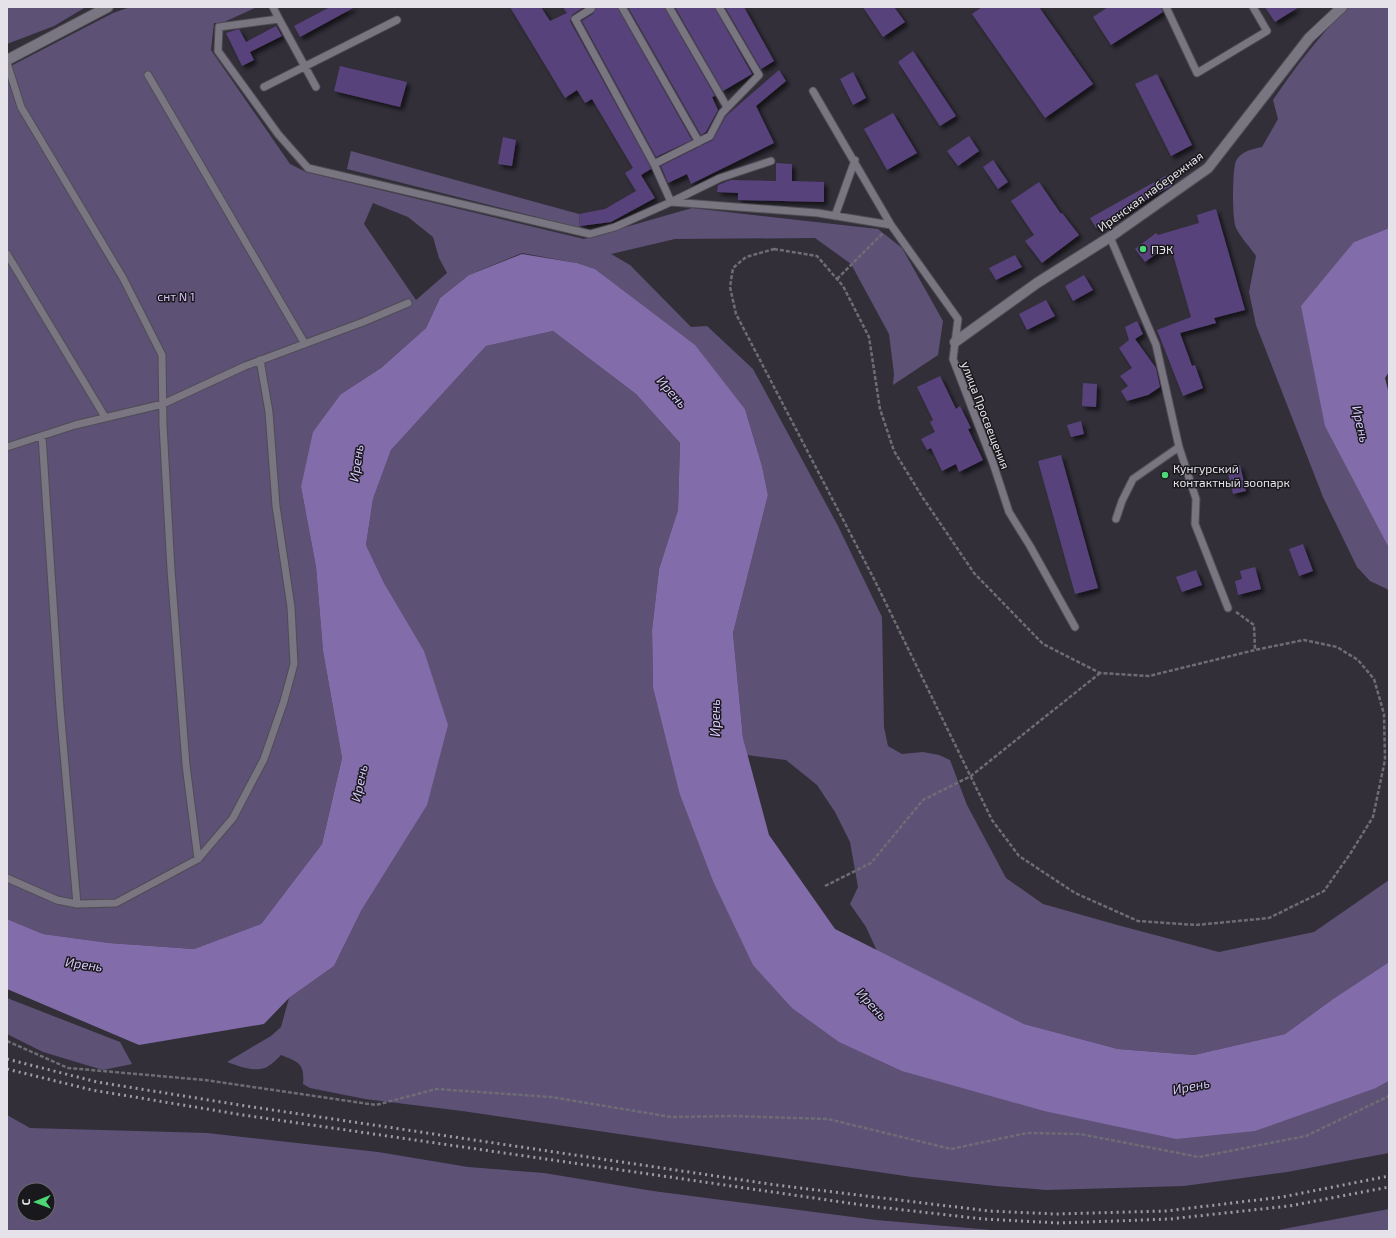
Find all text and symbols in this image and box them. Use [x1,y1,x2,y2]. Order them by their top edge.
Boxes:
street label: Иренская набережная [1095,148,1205,234]
place label: ПЭК [1151,242,1173,256]
marker: ПЭК [1138,244,1148,254]
park label: снт N 1 [157,289,195,303]
street label: улица Просвещения [958,359,1013,471]
water label: Ирень [653,373,691,411]
water label: Ирень [1349,404,1373,444]
water label: Ирень [345,443,367,483]
place label: Кунгурский контактный зоопарк [1173,461,1291,489]
marker: Кунгурский контактный зоопарк [1160,470,1170,480]
water label: Ирень [707,699,723,737]
water label: Ирень [347,763,371,803]
water label: Ирень [64,953,104,975]
water label: Ирень [853,985,891,1023]
water label: Ирень [1171,1075,1211,1097]
north arrow [16,1182,56,1222]
text: С [19,1198,32,1206]

